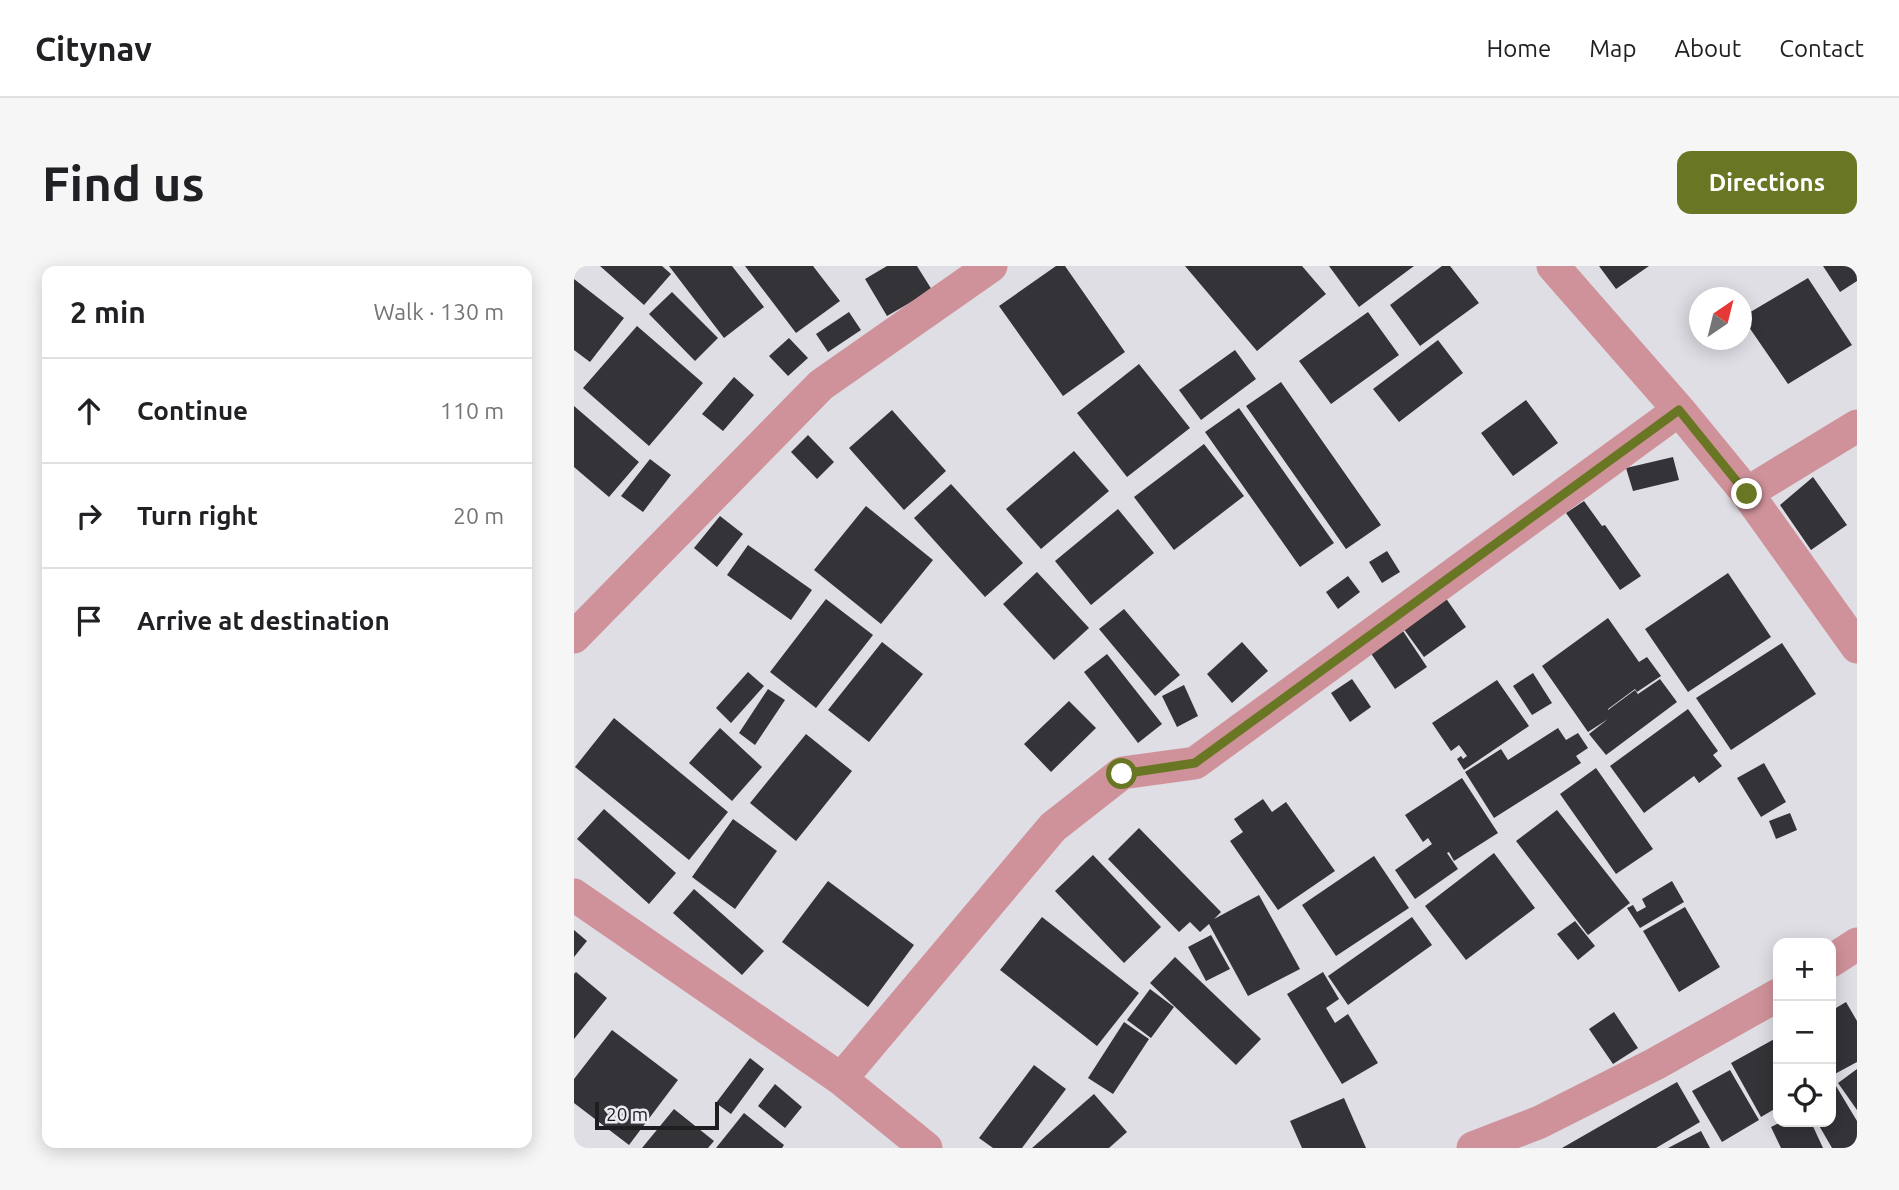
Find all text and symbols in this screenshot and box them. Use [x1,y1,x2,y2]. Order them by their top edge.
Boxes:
text: Citynav [35,30,152,67]
text: Home [1486,35,1551,62]
text: Map [1589,35,1636,62]
text: About [1674,35,1741,62]
text: Contact [1779,35,1864,62]
button: Directions [1677,151,1857,214]
text: Find us [42,155,205,210]
north arrow [1689,287,1752,350]
text: 2 min [70,295,146,329]
text: Walk · 130 m [373,299,504,324]
icon: ahead [70,392,108,430]
text: Continue [137,396,248,425]
text: 110 m [440,398,504,423]
route end [1731,478,1762,509]
icon: right [70,497,108,535]
text: Turn right [137,501,258,530]
text: 20 m [453,503,504,528]
icon: arrive [70,602,108,640]
text: Arrive at destination [137,606,390,635]
route start [1106,758,1137,789]
map controls [1773,938,1836,1127]
button: + [1773,938,1836,1001]
button: − [1773,1001,1836,1064]
button: locate [1773,1064,1836,1127]
scale bar [595,1099,719,1131]
text: 20 m [606,1103,648,1125]

